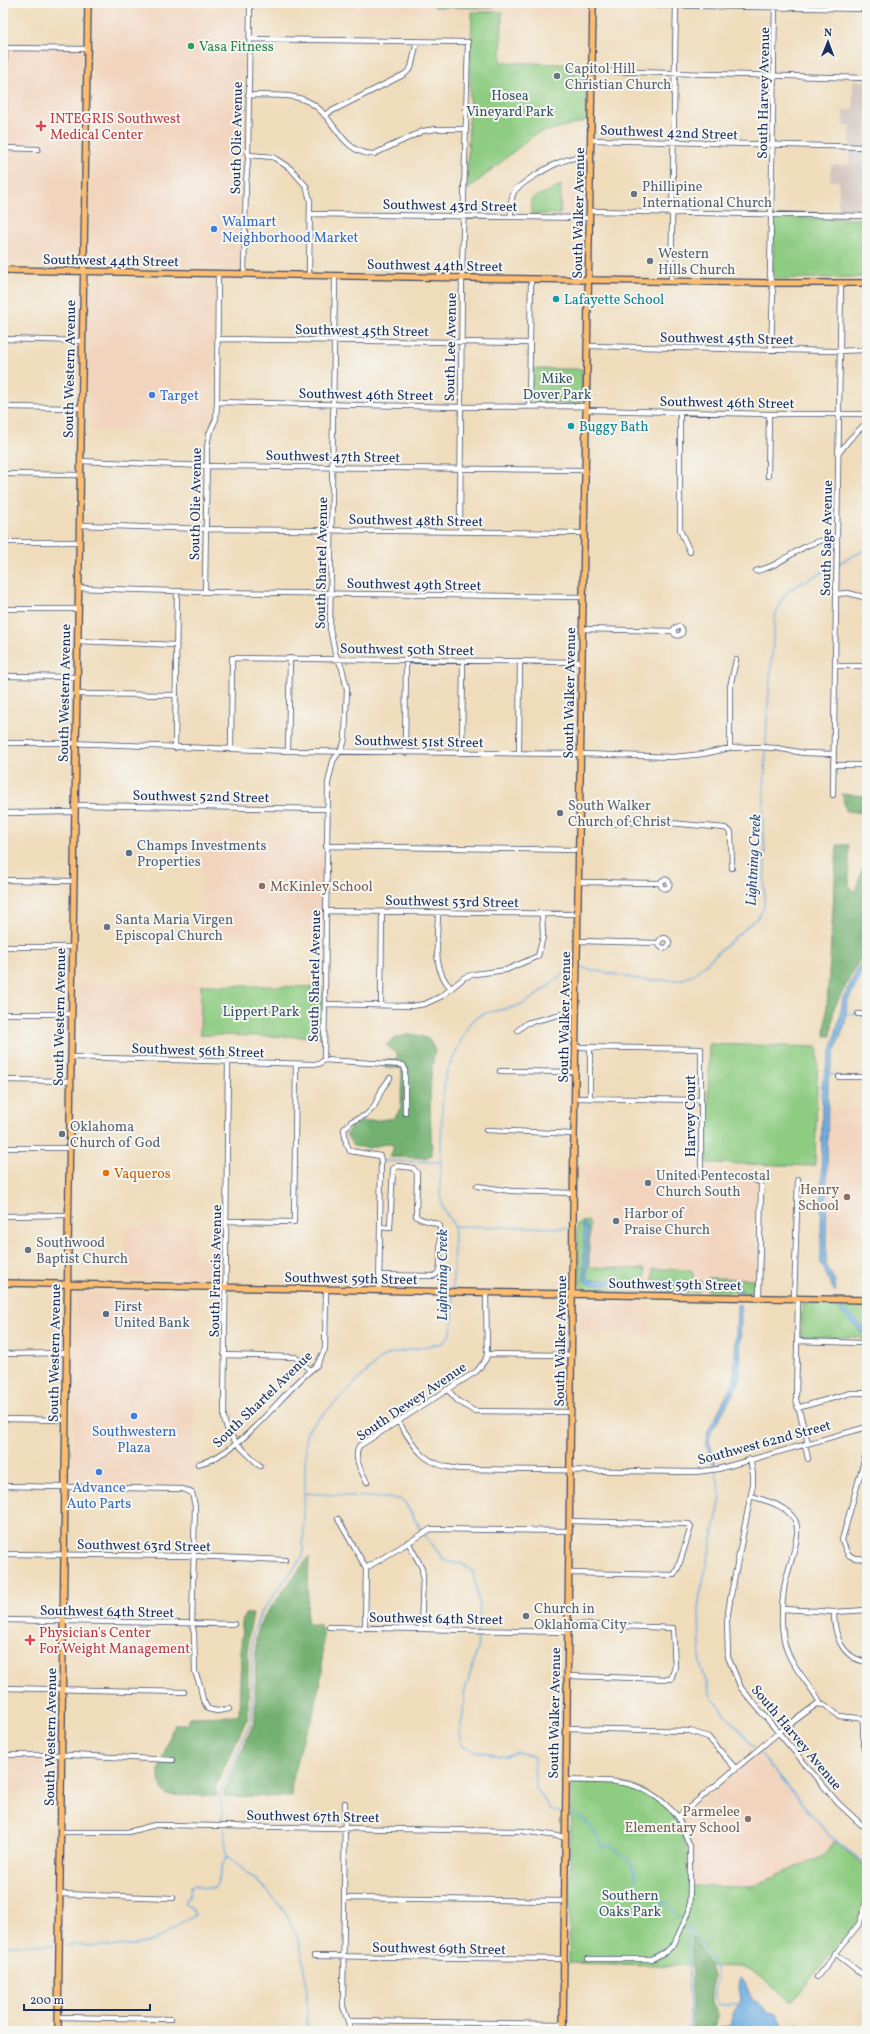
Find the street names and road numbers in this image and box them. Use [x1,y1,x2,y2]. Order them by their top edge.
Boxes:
street label: South Harvey Avenue [754,27,775,159]
street label: South Olie Avenue [227,81,248,195]
street label: Southwest 42nd Street [599,122,739,145]
street label: South Walker Avenue [569,147,590,279]
street label: Southwest 43rd Street [382,196,518,217]
street label: Southwest 44th Street [43,251,179,272]
street label: Southwest 44th Street [367,256,503,277]
street label: South Lee Avenue [441,292,462,402]
street label: South Western Avenue [60,299,81,438]
street label: Southwest 45th Street [295,321,429,342]
street label: Southwest 45th Street [660,329,794,350]
street label: Southwest 46th Street [298,385,434,406]
street label: Southwest 46th Street [659,393,795,414]
street label: South Olie Avenue [186,447,207,561]
street label: Southwest 47th Street [265,447,401,468]
street label: South Sage Avenue [817,479,838,596]
street label: South Shartel Avenue [312,496,333,629]
street label: Southwest 48th Street [348,511,484,532]
street label: Southwest 49th Street [346,575,482,596]
street label: South Western Avenue [55,623,76,762]
street label: South Walker Avenue [560,627,581,759]
street label: Southwest 50th Street [340,640,474,661]
street label: Southwest 51st Street [354,732,484,753]
street label: Southwest 52nd Street [132,787,270,808]
street label: Southwest 53rd Street [385,892,519,913]
street label: South Shartel Avenue [305,909,326,1042]
street label: South Western Avenue [50,947,71,1086]
street label: South Walker Avenue [555,951,576,1083]
street label: Southwest 56th Street [131,1040,265,1063]
street label: Harvey Court [682,1075,701,1157]
street label: South Francis Avenue [206,1204,227,1338]
street label: Southwest 59th Street [284,1269,418,1290]
street label: South Walker Avenue [551,1275,572,1407]
street label: Southwest 59th Street [608,1275,742,1296]
street label: South Western Avenue [45,1283,66,1422]
street label: South Shartel Avenue [209,1347,317,1453]
street label: South Dewey Avenue [353,1358,471,1446]
street label: Southwest 62nd Street [696,1417,833,1470]
street label: Southwest 63rd Street [77,1536,211,1557]
street label: Southwest 64th Street [40,1602,174,1623]
street label: Southwest 64th Street [369,1609,503,1630]
street label: South Walker Avenue [545,1647,566,1779]
street label: South Western Avenue [41,1667,62,1806]
street label: South Harvey Avenue [746,1681,846,1795]
street label: Southwest 67th Street [246,1807,380,1828]
street label: Southwest 69th Street [372,1939,506,1960]

